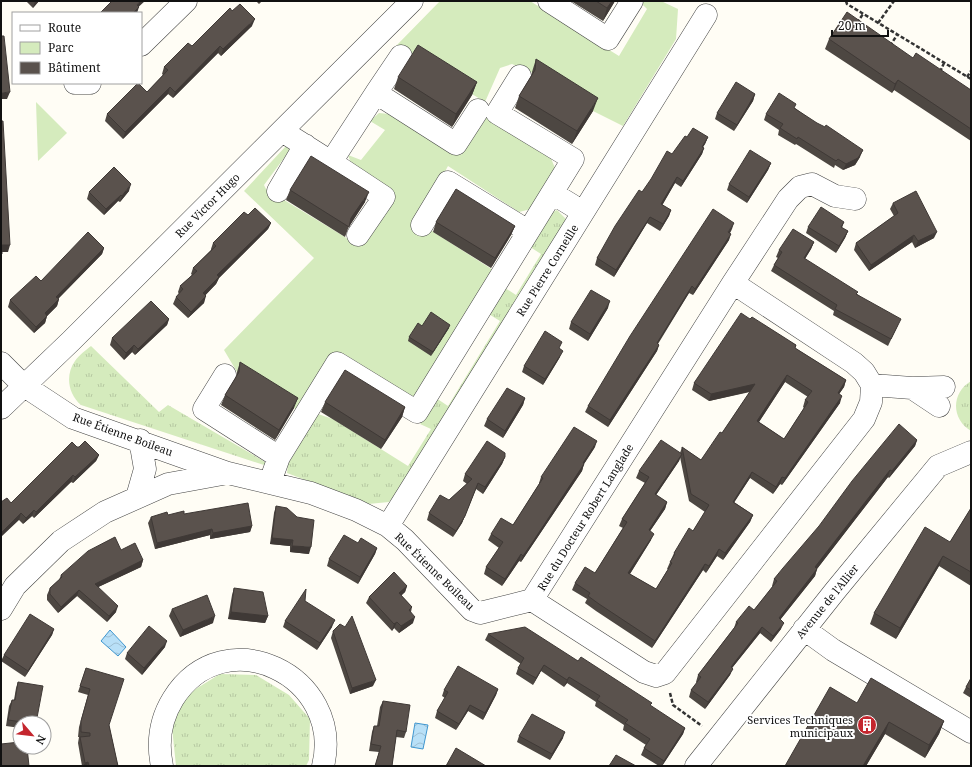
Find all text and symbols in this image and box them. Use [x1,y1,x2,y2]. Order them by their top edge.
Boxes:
legend [12,12,142,84]
scale bar [832,12,888,38]
text: 20 m [838,17,866,34]
text: Route [48,19,81,36]
text: Parc [48,39,74,56]
text: Bâtiment [48,59,100,76]
street label: Rue Victor Hugo [171,169,243,241]
street label: Rue Pierre Corneille [513,221,581,319]
street label: Rue Étienne Boileau [71,409,175,459]
street label: Rue du Docteur Robert Langlade [533,441,637,593]
street label: Rue Étienne Boileau [392,529,478,613]
street label: Avenue de l'Allier [792,560,862,641]
place label: Services Techniques municipaux [747,712,854,740]
building icon: Services Techniques municipaux [856,714,878,736]
north arrow [12,715,52,755]
text: N [32,733,50,748]

